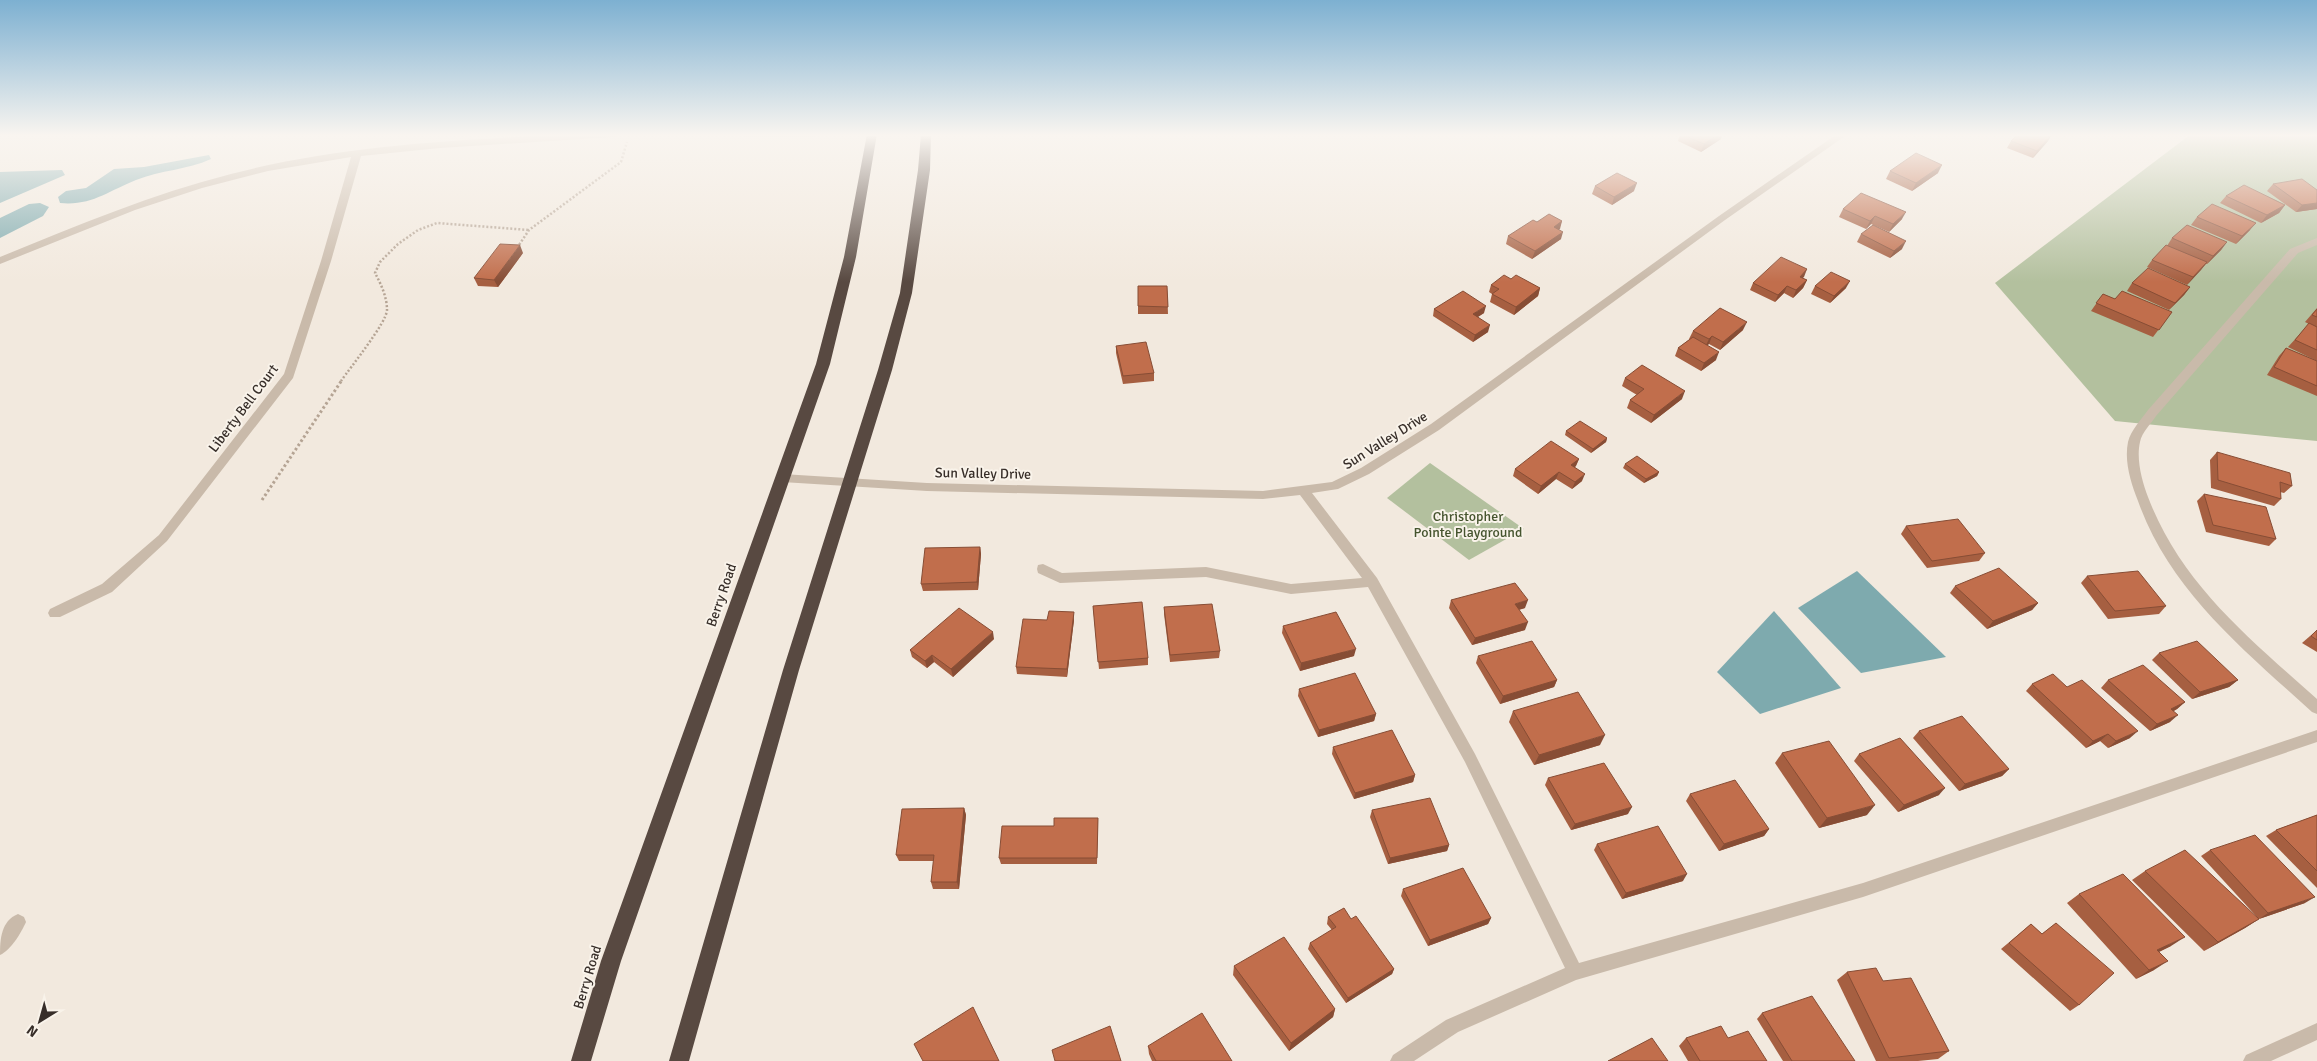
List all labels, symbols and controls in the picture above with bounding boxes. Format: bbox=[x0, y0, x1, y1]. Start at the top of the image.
street label: Liberty Bell Court bbox=[205, 361, 282, 456]
street label: Sun Valley Drive bbox=[1340, 408, 1431, 473]
street label: Sun Valley Drive bbox=[935, 464, 1031, 483]
park label: Christopher Pointe Playground bbox=[1414, 508, 1522, 541]
street label: Berry Road bbox=[703, 561, 740, 629]
street label: Berry Road bbox=[570, 943, 605, 1011]
north arrow bbox=[15, 996, 65, 1046]
text: N bbox=[23, 1021, 41, 1041]

